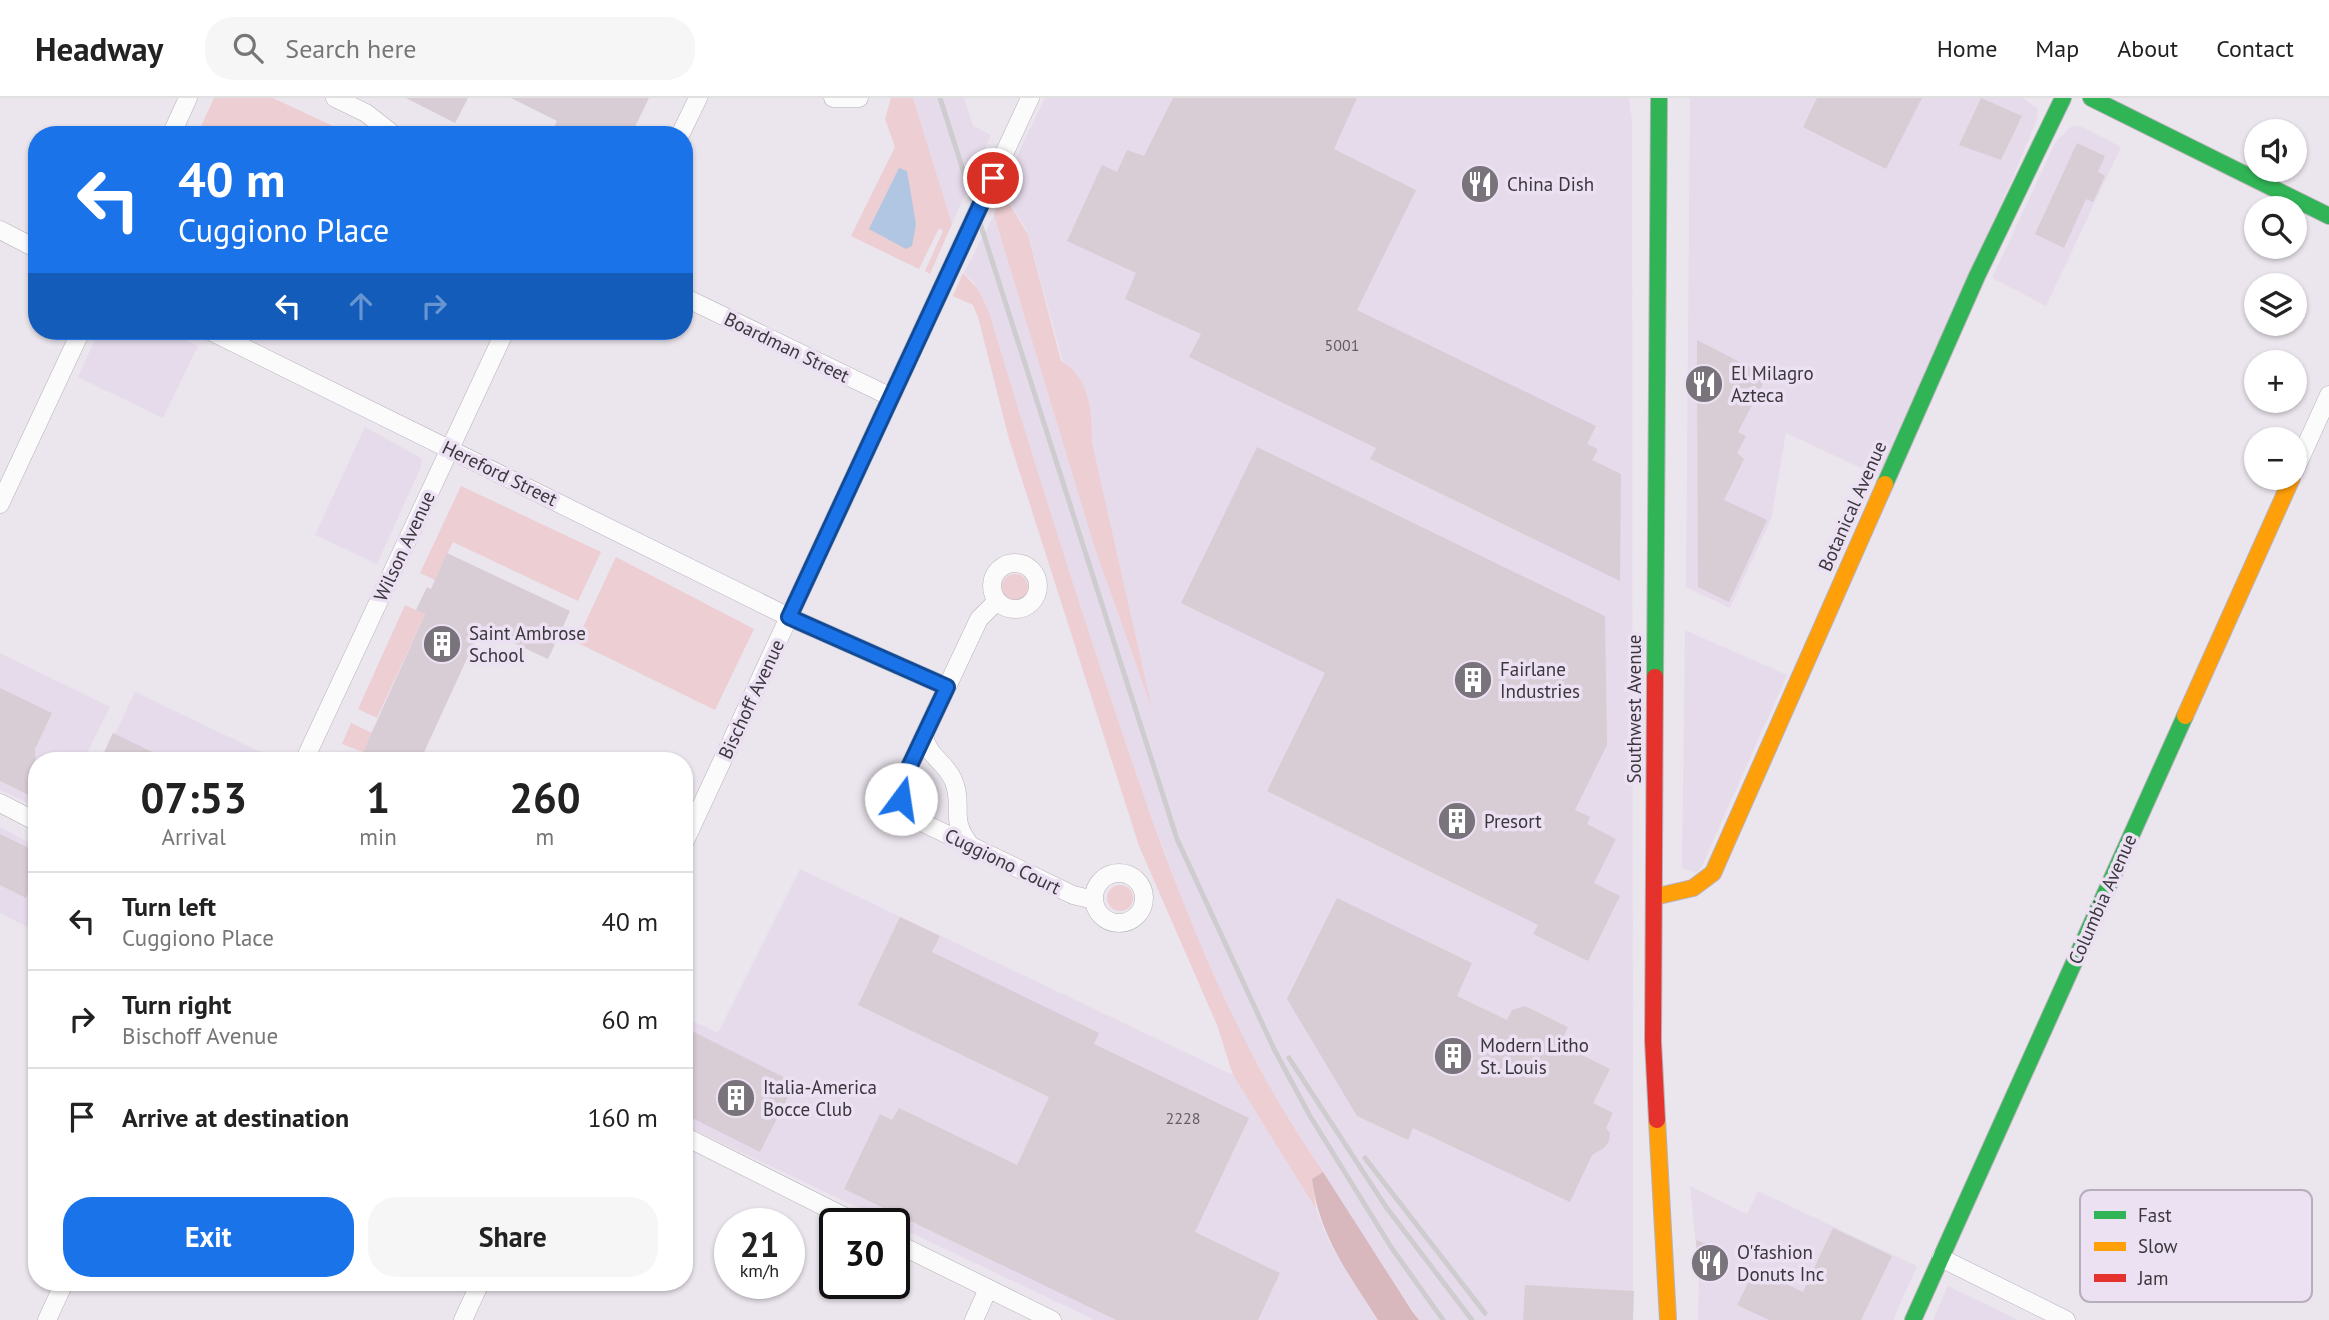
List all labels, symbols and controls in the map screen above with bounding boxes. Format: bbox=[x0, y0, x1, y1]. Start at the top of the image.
search box bbox=[205, 17, 695, 80]
text: Headway bbox=[35, 27, 163, 70]
icon: search bbox=[229, 29, 267, 67]
text: Search here bbox=[285, 32, 416, 65]
text: Home bbox=[1937, 33, 1997, 64]
text: Map bbox=[2035, 33, 2079, 64]
text: About bbox=[2117, 33, 2178, 64]
text: Contact bbox=[2216, 33, 2294, 64]
map controls bbox=[2244, 119, 2307, 490]
button: sound bbox=[2244, 119, 2307, 182]
text: 40 m bbox=[178, 147, 285, 211]
pin bbox=[963, 148, 1023, 208]
icon: left bbox=[63, 154, 154, 245]
icon: arrive bbox=[974, 159, 1012, 197]
restaurant icon: China Dish bbox=[1459, 163, 1501, 205]
place label: China Dish bbox=[1507, 172, 1594, 196]
button: search bbox=[2244, 196, 2307, 259]
text: Cuggiono Place bbox=[178, 209, 389, 251]
button: layers bbox=[2244, 273, 2307, 336]
icon: left bbox=[269, 287, 307, 325]
icon: ahead bbox=[342, 287, 380, 325]
icon: right bbox=[415, 287, 453, 325]
street label: Boardman Street bbox=[721, 306, 854, 388]
house number: 5001 bbox=[1325, 335, 1359, 355]
button: + bbox=[2244, 350, 2307, 413]
place label: El Milagro Azteca bbox=[1731, 361, 1814, 407]
restaurant icon: El Milagro Azteca bbox=[1683, 363, 1725, 405]
button: − bbox=[2244, 427, 2307, 490]
street label: Hereford Street bbox=[439, 435, 562, 511]
street label: Botanical Avenue bbox=[1813, 437, 1891, 575]
street label: Wilson Avenue bbox=[368, 487, 440, 605]
place label: Saint Ambrose School bbox=[469, 621, 586, 667]
building icon: Saint Ambrose School bbox=[421, 623, 463, 665]
street label: Bischoff Avenue bbox=[713, 635, 789, 763]
street label: Southwest Avenue bbox=[1622, 635, 1646, 784]
place label: Fairlane Industries bbox=[1500, 657, 1580, 703]
building icon: Fairlane Industries bbox=[1452, 659, 1494, 701]
position arrow bbox=[864, 762, 938, 836]
text: 07:53 bbox=[140, 770, 247, 825]
text: 1 bbox=[366, 770, 390, 825]
text: 260 bbox=[509, 770, 581, 825]
building icon: Presort bbox=[1436, 800, 1478, 842]
place label: Presort bbox=[1484, 809, 1542, 833]
text: Arrival bbox=[161, 822, 226, 851]
text: min bbox=[359, 822, 397, 851]
text: m bbox=[536, 822, 554, 851]
street label: Cuggiono Court bbox=[941, 823, 1065, 900]
street label: Columbia Avenue bbox=[2063, 830, 2141, 968]
text: Turn left bbox=[122, 890, 216, 923]
icon: left bbox=[63, 902, 101, 940]
text: 40 m bbox=[602, 905, 658, 938]
text: Cuggiono Place bbox=[122, 923, 274, 952]
text: Turn right bbox=[122, 988, 231, 1021]
icon: right bbox=[63, 1000, 101, 1038]
text: 60 m bbox=[602, 1003, 658, 1036]
text: Bischoff Avenue bbox=[122, 1021, 278, 1050]
place label: Modern Litho St. Louis bbox=[1480, 1033, 1589, 1079]
building icon: Modern Litho St. Louis bbox=[1432, 1035, 1474, 1077]
place label: Italia-America Bocce Club bbox=[763, 1075, 877, 1121]
building icon: Italia-America Bocce Club bbox=[715, 1077, 757, 1119]
icon: arrive bbox=[63, 1098, 101, 1136]
text: Arrive at destination bbox=[122, 1101, 349, 1134]
text: 160 m bbox=[587, 1101, 658, 1134]
house number: 2228 bbox=[1166, 1108, 1200, 1128]
legend bbox=[2080, 1190, 2312, 1302]
button: Exit bbox=[63, 1197, 354, 1277]
button: Share bbox=[368, 1197, 658, 1277]
text: Fast bbox=[2138, 1203, 2172, 1227]
speed limit sign: 30 bbox=[819, 1208, 910, 1299]
text: 21 bbox=[740, 1221, 779, 1267]
text: Slow bbox=[2138, 1234, 2178, 1258]
place label: O'fashion Donuts Inc bbox=[1737, 1240, 1824, 1286]
restaurant icon: O'fashion Donuts Inc bbox=[1689, 1242, 1731, 1284]
text: km/h bbox=[740, 1259, 779, 1282]
text: Jam bbox=[2137, 1266, 2168, 1290]

